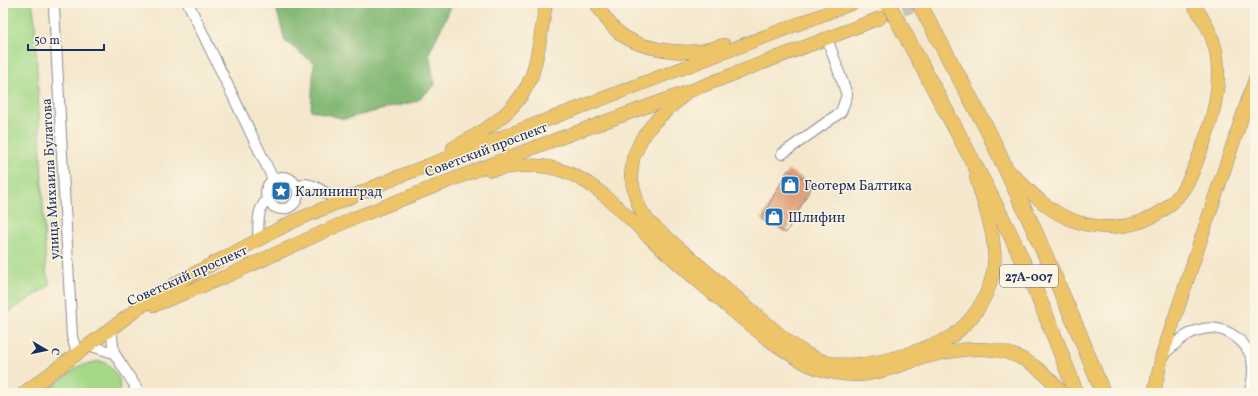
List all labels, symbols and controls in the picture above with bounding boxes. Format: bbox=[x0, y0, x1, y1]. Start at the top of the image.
scale bar bbox=[28, 26, 104, 52]
text: 50 m bbox=[34, 33, 60, 49]
street label: улица Михаила Булатова bbox=[38, 98, 65, 260]
street label: Советский проспект bbox=[422, 118, 551, 183]
shop icon: Геотерм Балтика bbox=[779, 174, 801, 196]
place label: Геотерм Балтика bbox=[804, 177, 912, 196]
place icon: Калининград bbox=[270, 180, 292, 202]
place label: Калининград bbox=[295, 183, 382, 202]
shop icon: Шлифин bbox=[763, 206, 785, 228]
place label: Шлифин bbox=[788, 209, 846, 228]
street label: Советский проспект bbox=[124, 241, 251, 311]
road number: 27А-007 bbox=[1000, 265, 1058, 287]
north arrow bbox=[26, 330, 66, 370]
text: С bbox=[46, 347, 62, 356]

